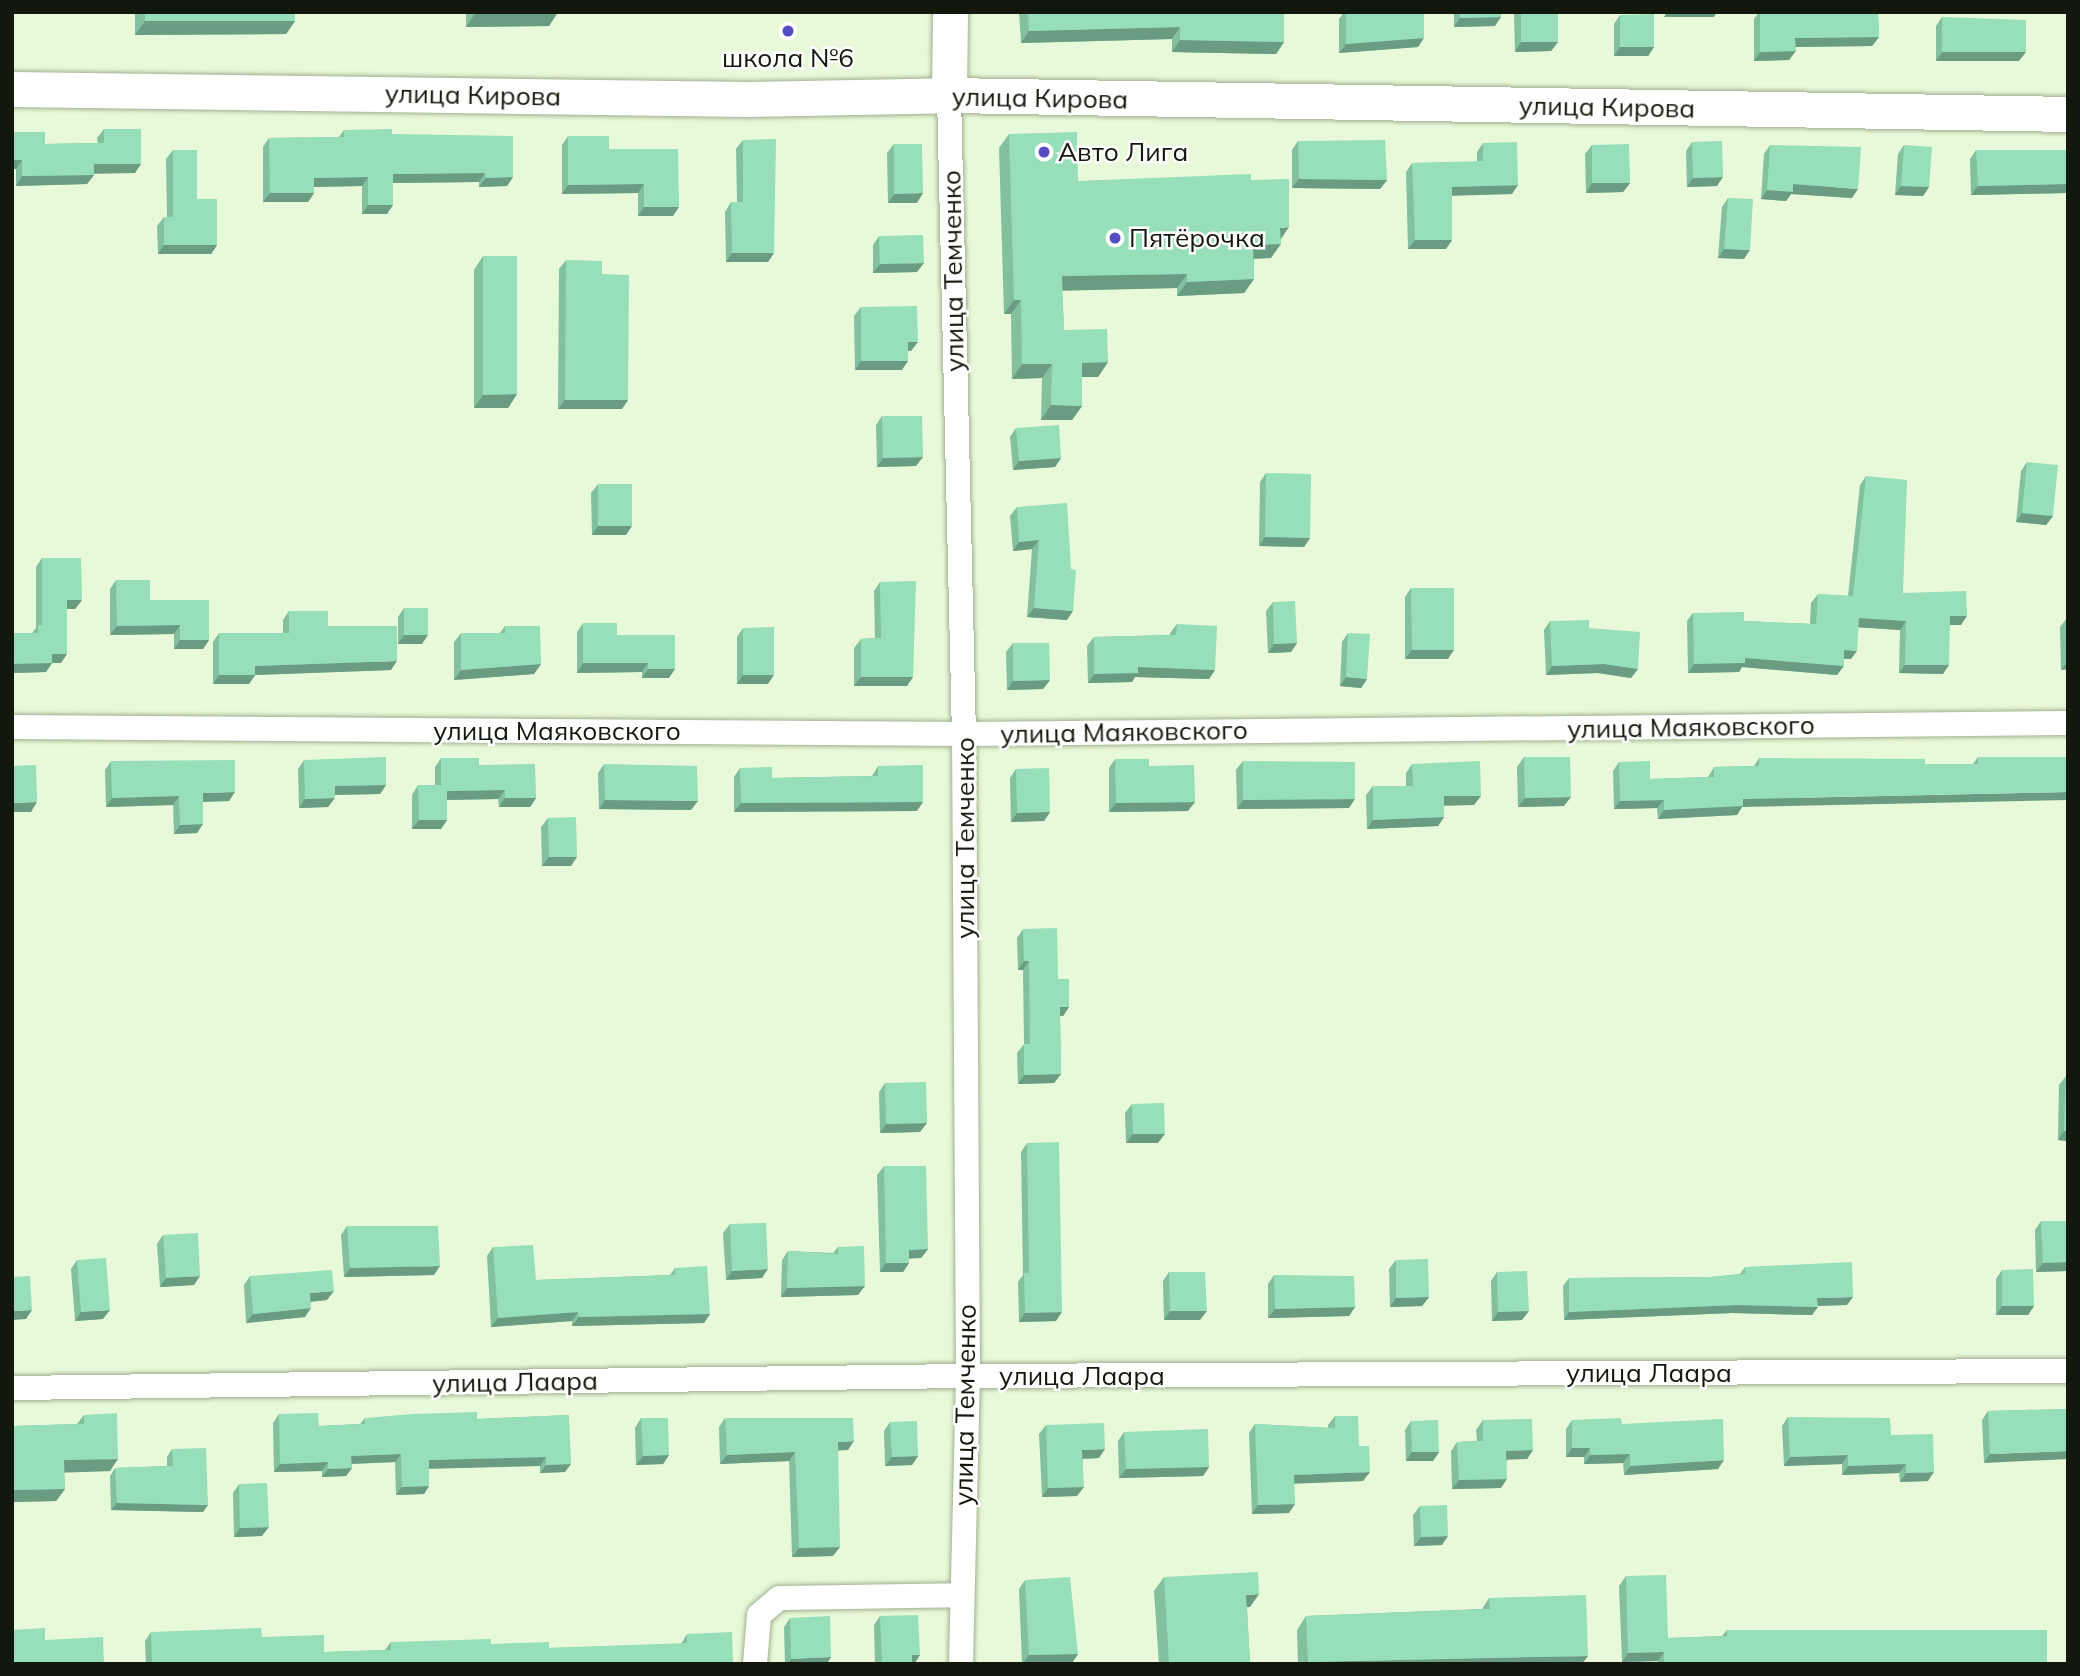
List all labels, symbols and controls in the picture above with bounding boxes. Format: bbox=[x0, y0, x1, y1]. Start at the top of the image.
marker: школа №6 bbox=[780, 23, 796, 39]
place label: школа №6 bbox=[722, 42, 854, 74]
street label: улица Кирова bbox=[385, 78, 561, 112]
street label: улица Кирова bbox=[952, 81, 1128, 115]
street label: улица Кирова bbox=[1519, 90, 1695, 124]
place label: Авто Лига bbox=[1058, 136, 1188, 168]
marker: Авто Лига bbox=[1036, 144, 1052, 160]
street label: улица Темченко bbox=[936, 170, 970, 372]
place label: Пятёрочка bbox=[1129, 222, 1265, 254]
marker: Пятёрочка bbox=[1107, 230, 1123, 246]
street label: улица Маяковского bbox=[1567, 709, 1815, 745]
street label: улица Маяковского bbox=[1000, 714, 1248, 750]
street label: улица Маяковского bbox=[433, 715, 681, 747]
street label: улица Темченко bbox=[949, 737, 981, 939]
street label: улица Темченко bbox=[948, 1304, 982, 1506]
street label: улица Лаара bbox=[1566, 1357, 1732, 1389]
street label: улица Лаара bbox=[999, 1360, 1165, 1392]
street label: улица Лаара bbox=[432, 1365, 598, 1399]

